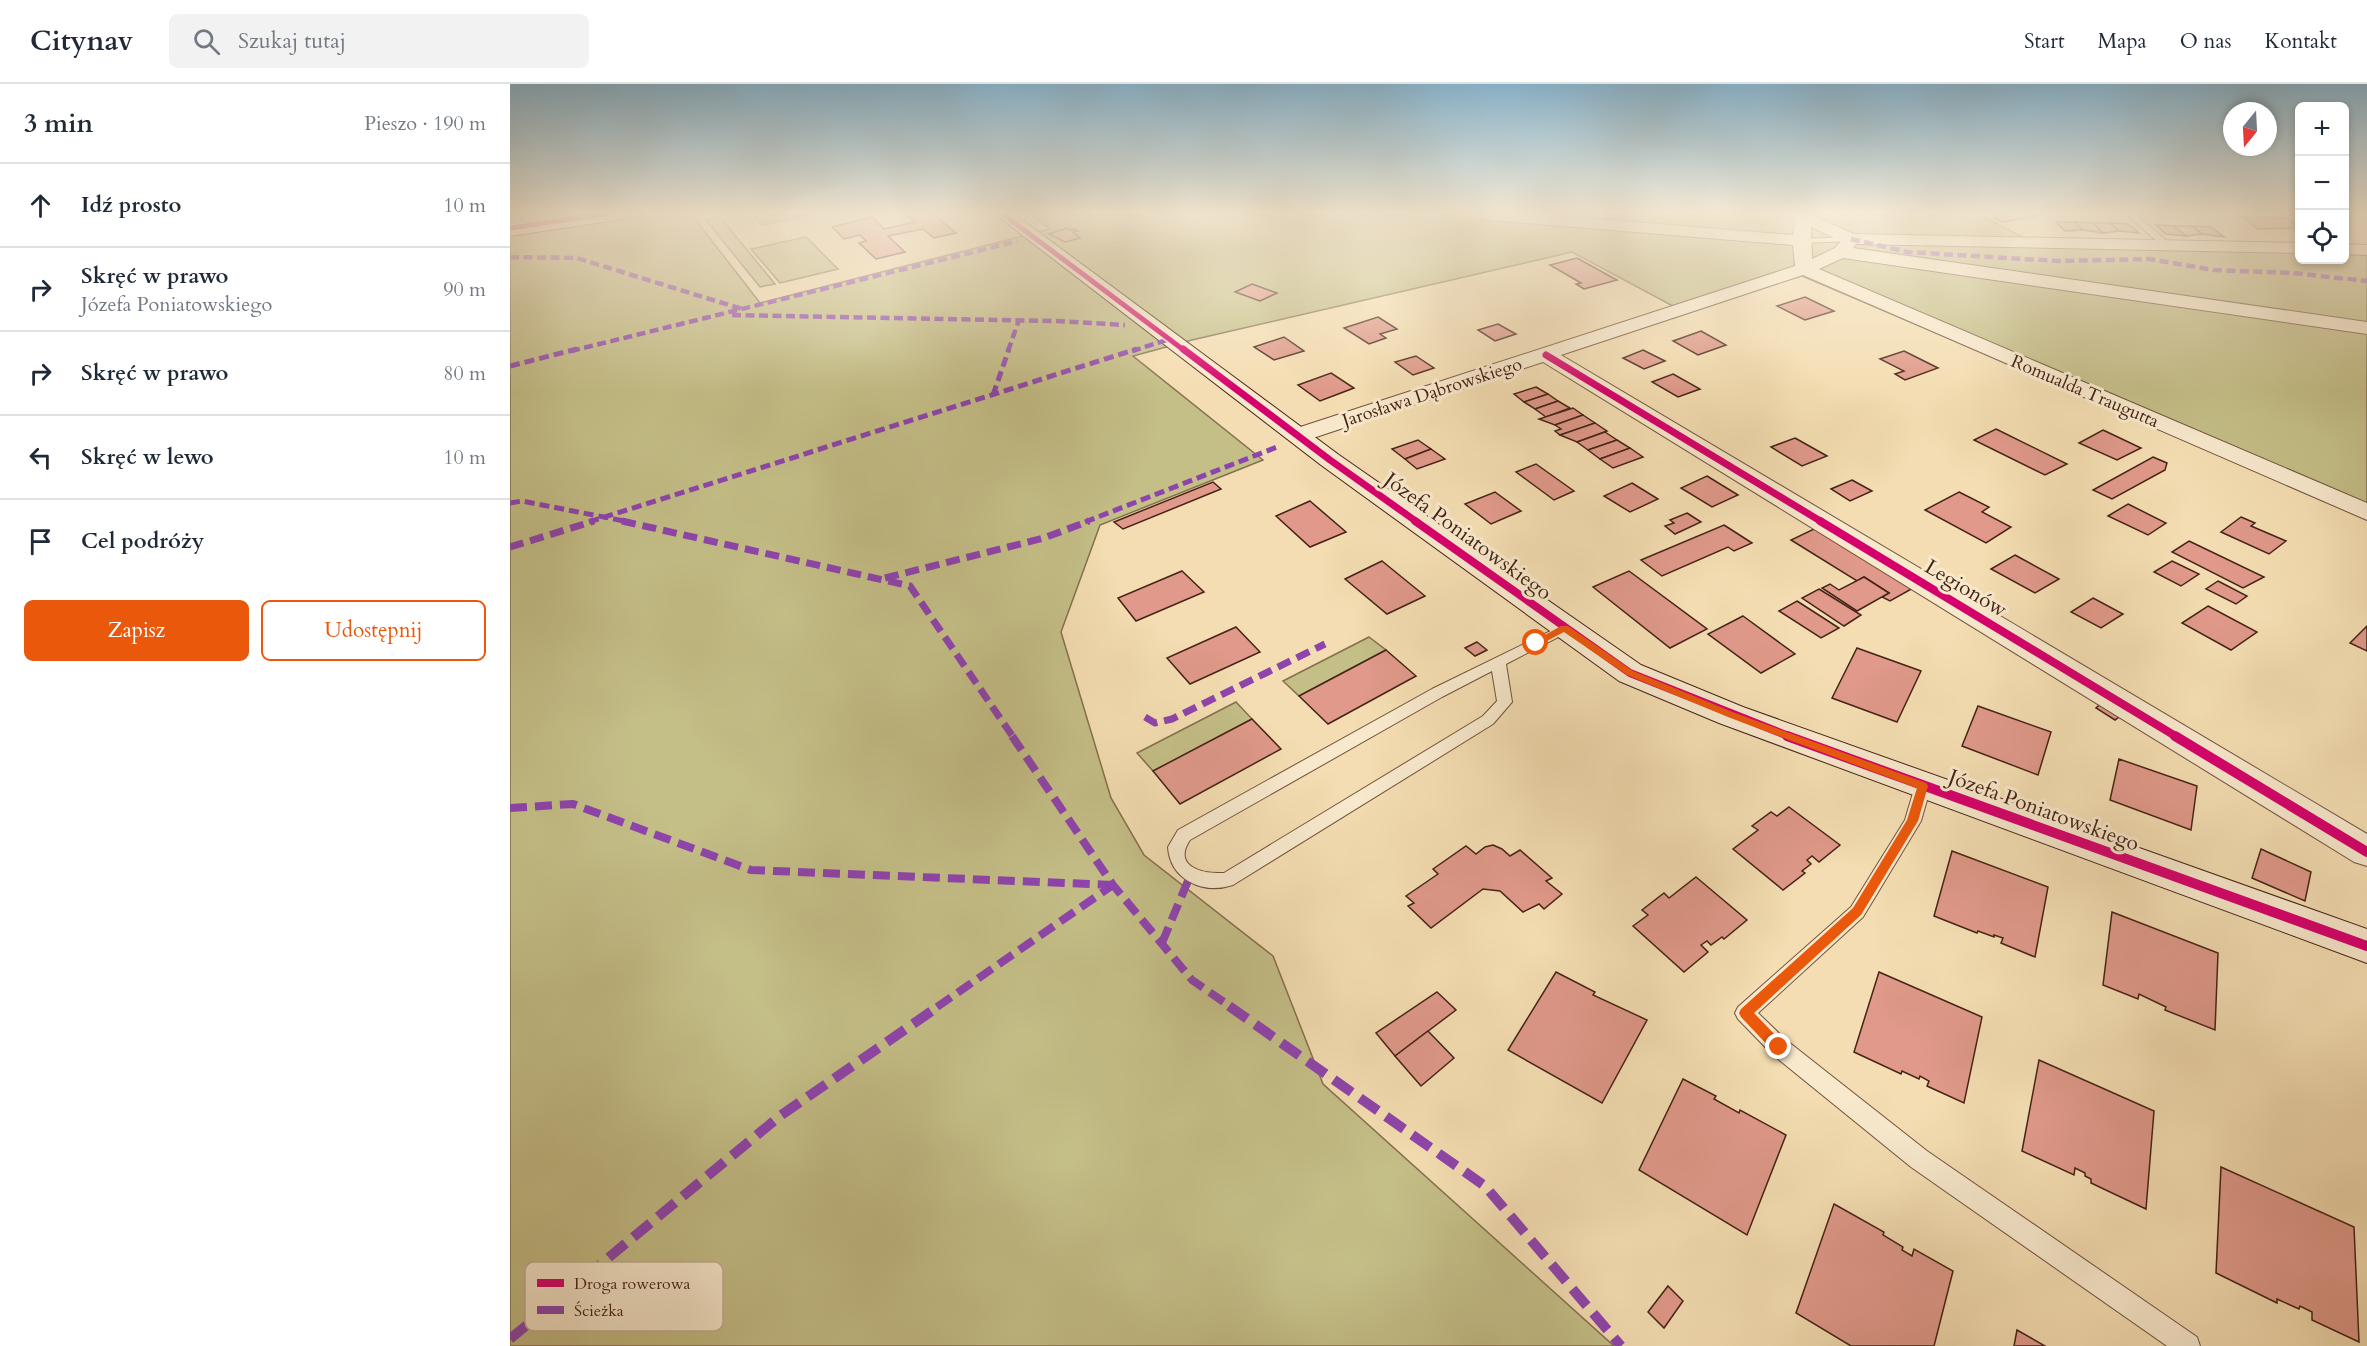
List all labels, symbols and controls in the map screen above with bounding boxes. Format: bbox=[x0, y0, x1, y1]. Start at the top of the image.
search box bbox=[169, 14, 589, 68]
text: Citynav bbox=[30, 22, 133, 60]
icon: search bbox=[190, 25, 223, 58]
text: Szukaj tutaj bbox=[238, 26, 346, 56]
text: Start bbox=[2024, 27, 2065, 56]
text: Mapa bbox=[2098, 27, 2147, 56]
text: O nas bbox=[2180, 27, 2232, 56]
text: Kontakt bbox=[2265, 27, 2337, 56]
north arrow bbox=[2223, 102, 2277, 156]
map controls bbox=[2295, 102, 2349, 264]
button: + bbox=[2295, 102, 2349, 156]
text: 3 min bbox=[24, 106, 93, 141]
text: Pieszo · 190 m bbox=[364, 110, 486, 137]
button: − bbox=[2295, 156, 2349, 210]
icon: ahead bbox=[24, 189, 57, 222]
text: Idź prosto bbox=[81, 190, 181, 220]
text: 10 m bbox=[443, 192, 486, 219]
button: locate bbox=[2295, 210, 2349, 264]
text: Skręć w prawo bbox=[81, 261, 228, 291]
icon: right bbox=[24, 273, 57, 306]
text: 90 m bbox=[443, 276, 486, 303]
text: Józefa Poniatowskiego bbox=[81, 291, 272, 318]
street label: Romualda Traugutta bbox=[2007, 349, 2163, 434]
street label: Jarosława Dąbrowskiego bbox=[1336, 352, 1525, 434]
icon: right bbox=[24, 357, 57, 390]
text: Skręć w prawo bbox=[81, 358, 228, 388]
text: 80 m bbox=[443, 360, 486, 387]
icon: left bbox=[24, 441, 57, 474]
text: Skręć w lewo bbox=[81, 442, 214, 472]
text: 10 m bbox=[443, 444, 486, 471]
street label: Józefa Poniatowskiego bbox=[1376, 464, 1557, 607]
icon: arrive bbox=[24, 525, 57, 558]
text: Cel podróży bbox=[81, 526, 204, 556]
street label: Legionów bbox=[1919, 552, 2013, 624]
button: Zapisz bbox=[24, 600, 249, 661]
button: Udostępnij bbox=[261, 600, 486, 661]
route start bbox=[1522, 629, 1548, 655]
street label: Józefa Poniatowskiego bbox=[1942, 761, 2143, 858]
route end bbox=[1765, 1033, 1791, 1059]
legend bbox=[525, 1262, 723, 1331]
text: Droga rowerowa bbox=[574, 1273, 691, 1295]
text: Ścieżka bbox=[574, 1300, 624, 1322]

